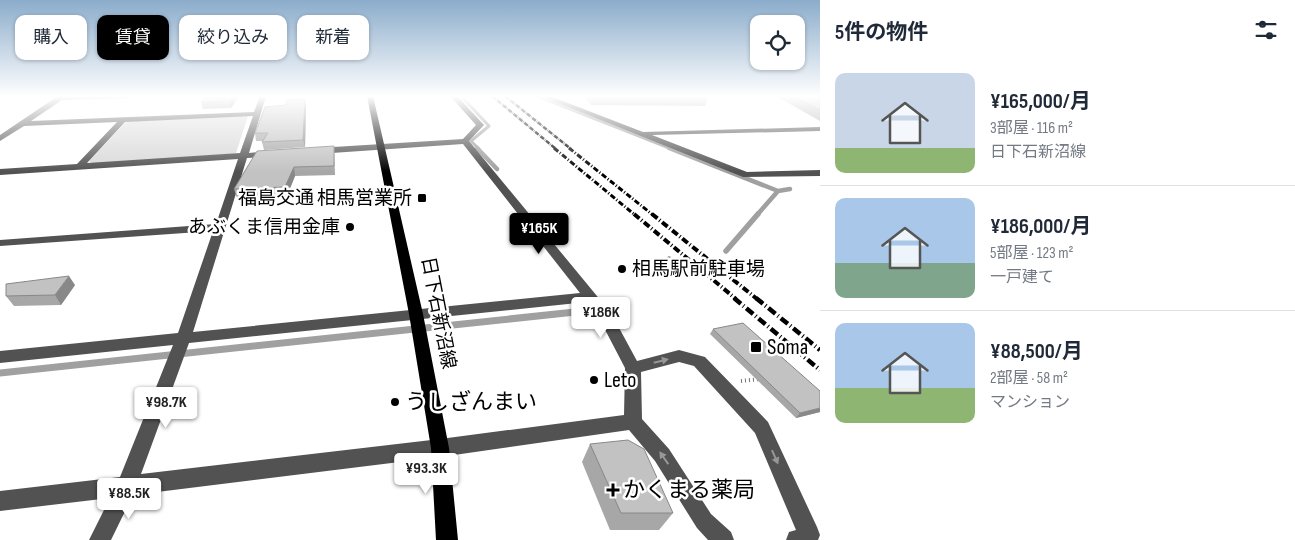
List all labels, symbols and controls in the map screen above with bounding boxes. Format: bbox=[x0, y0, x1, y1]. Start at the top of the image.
chip: 購入 bbox=[15, 15, 87, 60]
chip: 賃貸 bbox=[97, 15, 169, 60]
chip: 絞り込み bbox=[179, 15, 287, 60]
chip: 新着 bbox=[297, 15, 369, 60]
map controls bbox=[750, 15, 805, 70]
button: locate bbox=[750, 15, 805, 70]
icon: filters bbox=[1252, 16, 1280, 44]
text: 5件の物件 bbox=[835, 20, 928, 45]
text: ¥165,000/月 bbox=[990, 89, 1091, 114]
icon: home bbox=[875, 93, 935, 153]
text: 3部屋 · 116 m² bbox=[990, 119, 1073, 138]
text: 日下石新沼線 bbox=[990, 143, 1086, 162]
place label: 福島交通 相馬営業所 bbox=[238, 187, 412, 210]
marker: 福島交通 相馬営業所 bbox=[416, 192, 428, 204]
pin: ¥165K bbox=[504, 212, 574, 255]
text: ¥186,000/月 bbox=[990, 214, 1091, 239]
place label: あぶくま信用金庫 bbox=[188, 216, 340, 239]
icon: home bbox=[875, 218, 935, 278]
text: ¥165K bbox=[521, 219, 557, 238]
marker: あぶくま信用金庫 bbox=[344, 221, 356, 233]
text: 5部屋 · 123 m² bbox=[990, 244, 1074, 263]
street label: 日下石新沼線 bbox=[416, 255, 460, 371]
place label: 相馬駅前駐車場 bbox=[632, 258, 765, 281]
marker: 相馬駅前駐車場 bbox=[616, 263, 628, 275]
text: 一戸建て bbox=[990, 268, 1054, 287]
pin: ¥186K bbox=[566, 296, 636, 339]
text: ¥186K bbox=[582, 303, 620, 322]
place label: Soma bbox=[767, 334, 808, 361]
text: ¥88,500/月 bbox=[990, 339, 1083, 364]
marker: Soma bbox=[749, 340, 763, 354]
icon: home bbox=[875, 343, 935, 403]
one-way arrow bbox=[654, 357, 669, 365]
place label: Leto bbox=[604, 367, 636, 394]
text: 2部屋 · 58 m² bbox=[990, 369, 1068, 388]
marker: Leto bbox=[588, 374, 600, 386]
pin: ¥98.7K bbox=[125, 386, 207, 429]
place label: うしざんまい bbox=[405, 389, 537, 416]
text: ¥98.7K bbox=[145, 393, 187, 412]
text: マンション bbox=[990, 393, 1070, 412]
marker: うしざんまい bbox=[389, 396, 401, 408]
one-way arrow bbox=[772, 450, 780, 464]
pin: ¥93.3K bbox=[385, 452, 467, 495]
one-way arrow bbox=[659, 452, 669, 465]
text: ¥93.3K bbox=[405, 459, 447, 478]
place label: かくまる薬局 bbox=[623, 477, 755, 504]
pin: ¥88.5K bbox=[88, 478, 170, 520]
text: ¥88.5K bbox=[108, 484, 150, 503]
marker: かくまる薬局 bbox=[607, 484, 619, 496]

